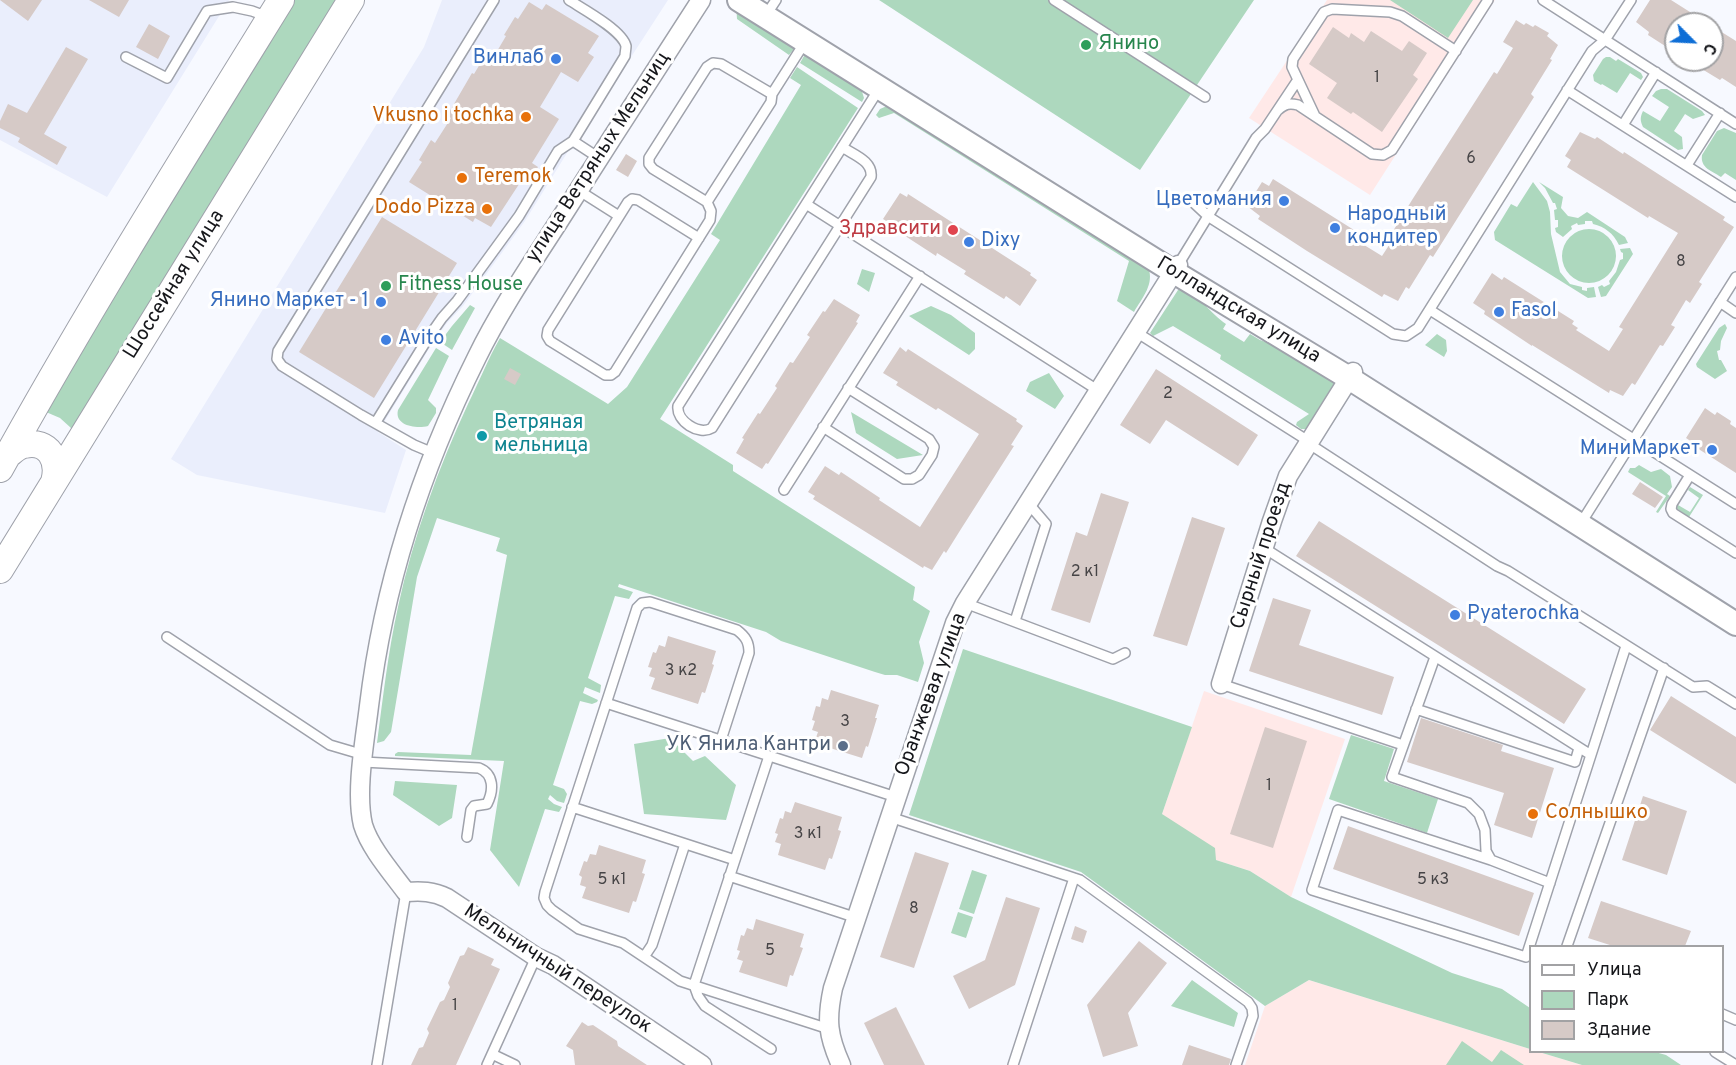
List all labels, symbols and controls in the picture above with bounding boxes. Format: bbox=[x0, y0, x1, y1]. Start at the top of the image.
north arrow bbox=[1664, 12, 1724, 72]
place label: Янино bbox=[1098, 33, 1159, 57]
marker: Янино bbox=[1079, 38, 1093, 52]
text: С bbox=[1697, 40, 1720, 57]
place label: Винлаб bbox=[473, 47, 544, 71]
street label: улица Ветряных Мельниц bbox=[522, 48, 676, 268]
marker: Винлаб bbox=[549, 52, 563, 66]
house number: 1 bbox=[1374, 69, 1380, 89]
place label: Vkusno i tochka bbox=[372, 105, 514, 129]
marker: Vkusno i tochka bbox=[519, 110, 533, 124]
house number: 6 bbox=[1466, 150, 1476, 170]
place label: Teremok bbox=[474, 166, 552, 190]
marker: Teremok bbox=[455, 171, 469, 185]
place label: Цветомания bbox=[1156, 189, 1272, 213]
marker: Цветомания bbox=[1277, 194, 1291, 208]
place label: Dodo Pizza bbox=[375, 197, 475, 221]
marker: Dodo Pizza bbox=[480, 202, 494, 216]
place label: Народный кондитер bbox=[1347, 204, 1447, 251]
street label: Шоссейная улица bbox=[119, 206, 231, 364]
place label: Здравсити bbox=[839, 218, 941, 242]
marker: Народный кондитер bbox=[1328, 221, 1342, 235]
marker: Здравсити bbox=[946, 223, 960, 237]
place label: Dixy bbox=[981, 230, 1020, 254]
marker: Dixy bbox=[962, 235, 976, 249]
street label: Голландская улица bbox=[1152, 253, 1324, 369]
house number: 8 bbox=[1676, 253, 1686, 273]
place label: Fitness House bbox=[398, 274, 523, 298]
marker: Fitness House bbox=[379, 279, 393, 293]
place label: Янино Маркет - 1 bbox=[210, 290, 369, 314]
marker: Янино Маркет - 1 bbox=[374, 295, 388, 309]
place label: Fasol bbox=[1511, 300, 1557, 324]
marker: Fasol bbox=[1492, 305, 1506, 319]
place label: Avito bbox=[398, 328, 444, 352]
marker: Avito bbox=[379, 333, 393, 347]
house number: 2 bbox=[1163, 385, 1173, 405]
place label: Ветряная мельница bbox=[494, 412, 588, 459]
marker: Ветряная мельница bbox=[475, 429, 489, 443]
place label: МиниМаркет bbox=[1580, 438, 1700, 462]
marker: МиниМаркет bbox=[1705, 443, 1719, 457]
street label: Сырный проезд bbox=[1227, 479, 1297, 633]
house number: 2 к1 bbox=[1071, 563, 1099, 583]
place label: Pyaterochka bbox=[1467, 603, 1580, 627]
marker: Pyaterochka bbox=[1448, 608, 1462, 622]
street label: Оранжевая улица bbox=[891, 610, 973, 780]
house number: 3 к2 bbox=[665, 662, 697, 682]
house number: 3 bbox=[840, 713, 850, 733]
place label: УК Янила Кантри bbox=[666, 734, 831, 758]
marker: УК Янила Кантри bbox=[836, 739, 850, 753]
house number: 1 bbox=[1266, 777, 1272, 797]
place label: Солнышко bbox=[1545, 802, 1648, 826]
marker: Солнышко bbox=[1526, 807, 1540, 821]
house number: 3 к1 bbox=[794, 825, 822, 845]
house number: 5 к1 bbox=[598, 871, 626, 891]
house number: 5 к3 bbox=[1417, 871, 1449, 891]
street label: Мельничный переулок bbox=[458, 900, 656, 1040]
house number: 8 bbox=[909, 900, 919, 920]
house number: 5 bbox=[765, 942, 775, 962]
legend bbox=[1529, 945, 1724, 1053]
text: Улица bbox=[1587, 959, 1641, 982]
text: Парк bbox=[1587, 989, 1629, 1012]
house number: 1 bbox=[452, 997, 458, 1017]
text: Здание bbox=[1587, 1019, 1651, 1042]

